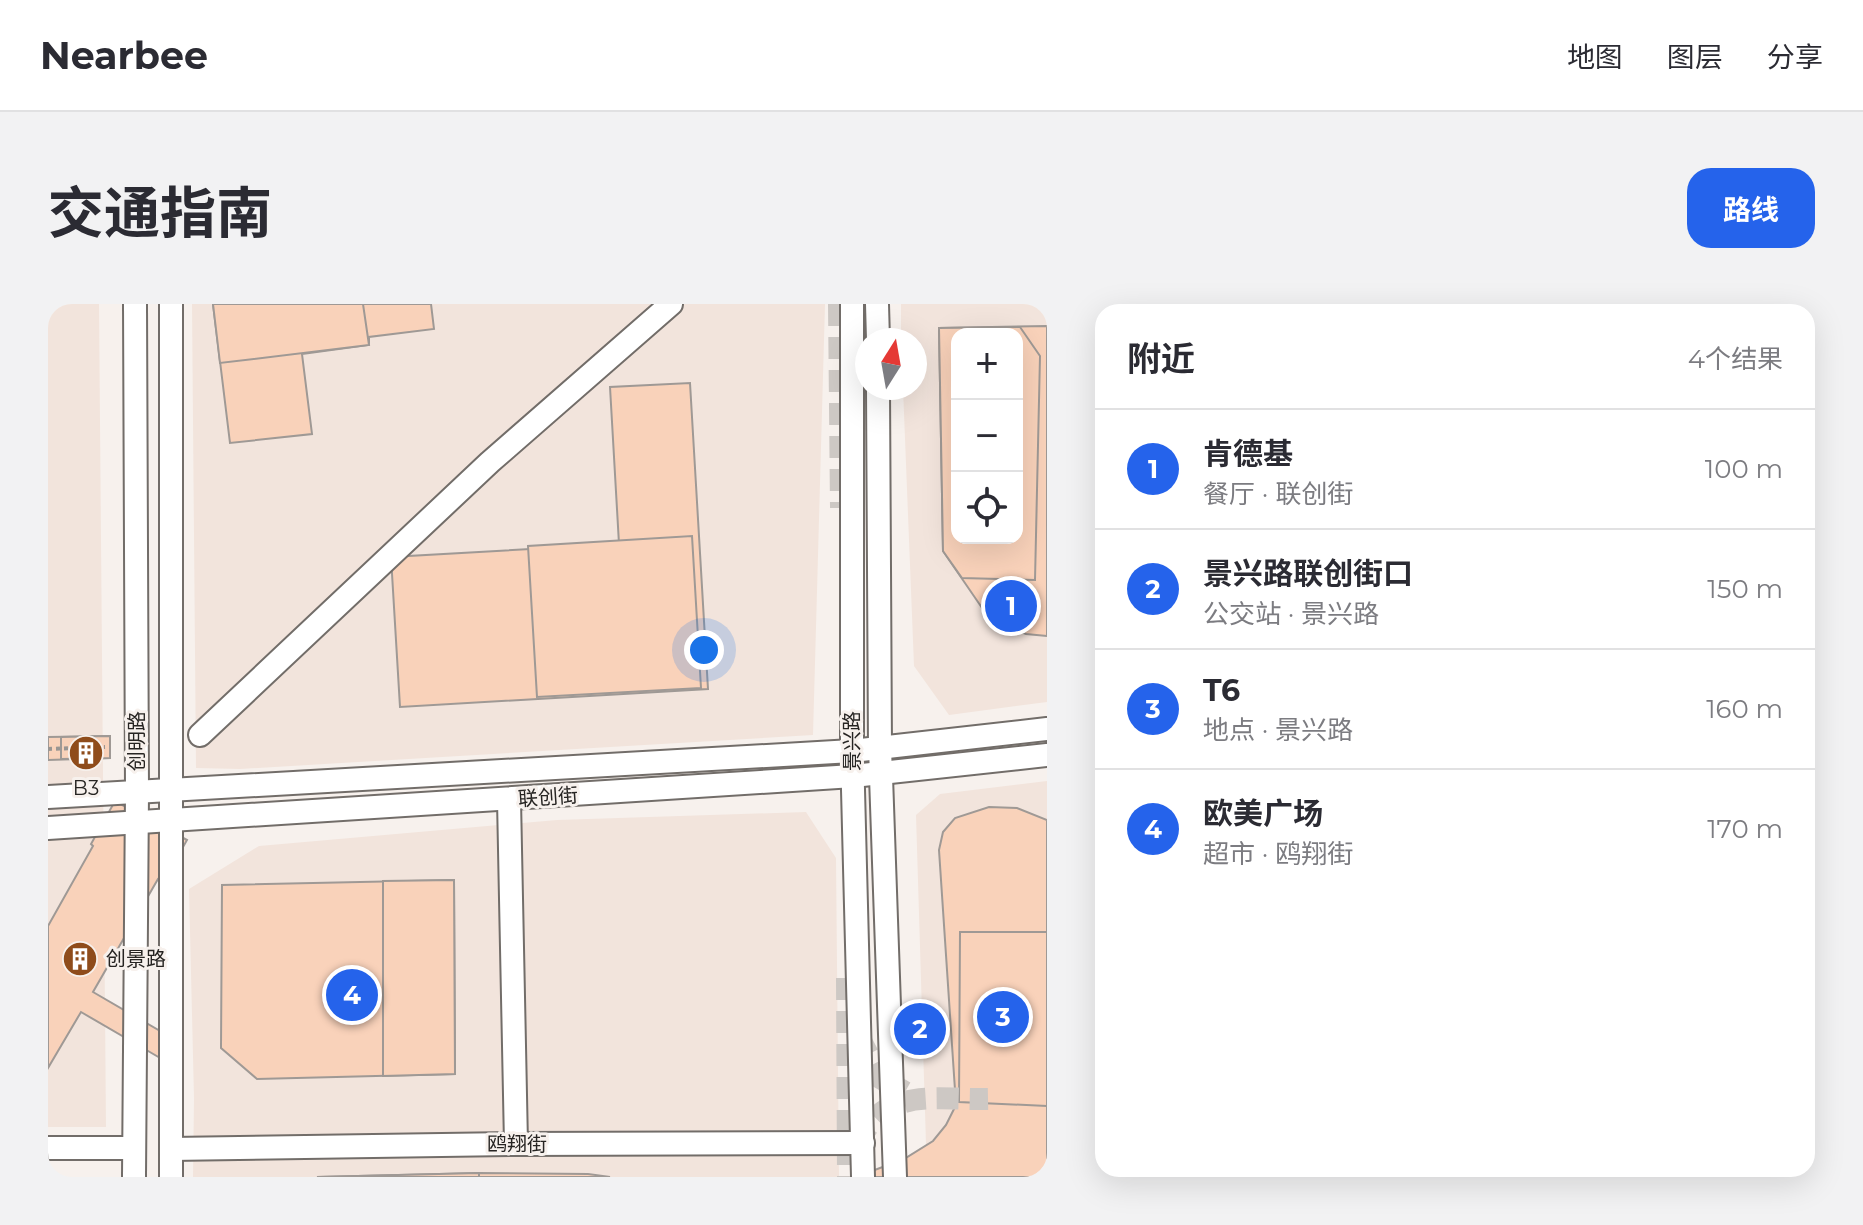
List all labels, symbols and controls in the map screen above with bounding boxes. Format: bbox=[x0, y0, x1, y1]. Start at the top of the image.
text: Nearbee bbox=[40, 32, 208, 79]
text: 地图 bbox=[1567, 40, 1623, 74]
text: 图层 bbox=[1667, 40, 1723, 74]
text: 分享 bbox=[1767, 40, 1823, 74]
button: 路线 bbox=[1687, 168, 1815, 248]
text: 交通指南 bbox=[48, 179, 272, 247]
north arrow bbox=[855, 328, 927, 400]
map controls bbox=[951, 328, 1023, 544]
button: + bbox=[951, 328, 1023, 400]
text: 附近 bbox=[1127, 338, 1195, 380]
text: 4个结果 bbox=[1688, 343, 1783, 375]
button: − bbox=[951, 400, 1023, 472]
text: 肯德基 bbox=[1203, 435, 1293, 472]
text: 1 bbox=[1148, 453, 1158, 485]
text: 100 m bbox=[1705, 453, 1783, 485]
button: locate bbox=[951, 472, 1023, 544]
text: 餐厅 · 联创街 bbox=[1203, 478, 1353, 510]
text: 景兴路联创街口 bbox=[1203, 555, 1413, 592]
text: 2 bbox=[1145, 573, 1161, 605]
text: 150 m bbox=[1707, 573, 1783, 605]
pin: 1 bbox=[985, 576, 1037, 636]
text: 公交站 · 景兴路 bbox=[1203, 598, 1379, 630]
your location bbox=[684, 630, 724, 670]
text: T6 bbox=[1203, 672, 1240, 709]
text: 3 bbox=[1145, 693, 1161, 725]
text: 160 m bbox=[1706, 693, 1783, 725]
street label: 创明路 bbox=[125, 711, 149, 771]
street label: 景兴路 bbox=[840, 711, 864, 771]
text: 地点 · 景兴路 bbox=[1203, 714, 1353, 746]
building icon: B3 bbox=[67, 734, 105, 772]
place label: B3 bbox=[73, 776, 99, 800]
street label: 联创街 bbox=[517, 783, 579, 811]
text: 欧美广场 bbox=[1203, 795, 1323, 832]
text: 4 bbox=[1144, 813, 1162, 845]
text: 170 m bbox=[1707, 813, 1783, 845]
text: 超市 · 鸥翔街 bbox=[1203, 838, 1353, 870]
building icon: 创景路 bbox=[61, 940, 99, 978]
place label: 创景路 bbox=[106, 947, 166, 971]
pin: 4 bbox=[326, 965, 378, 1025]
pin: 3 bbox=[977, 987, 1029, 1047]
pin: 2 bbox=[894, 999, 946, 1059]
street label: 鸥翔街 bbox=[487, 1132, 547, 1156]

